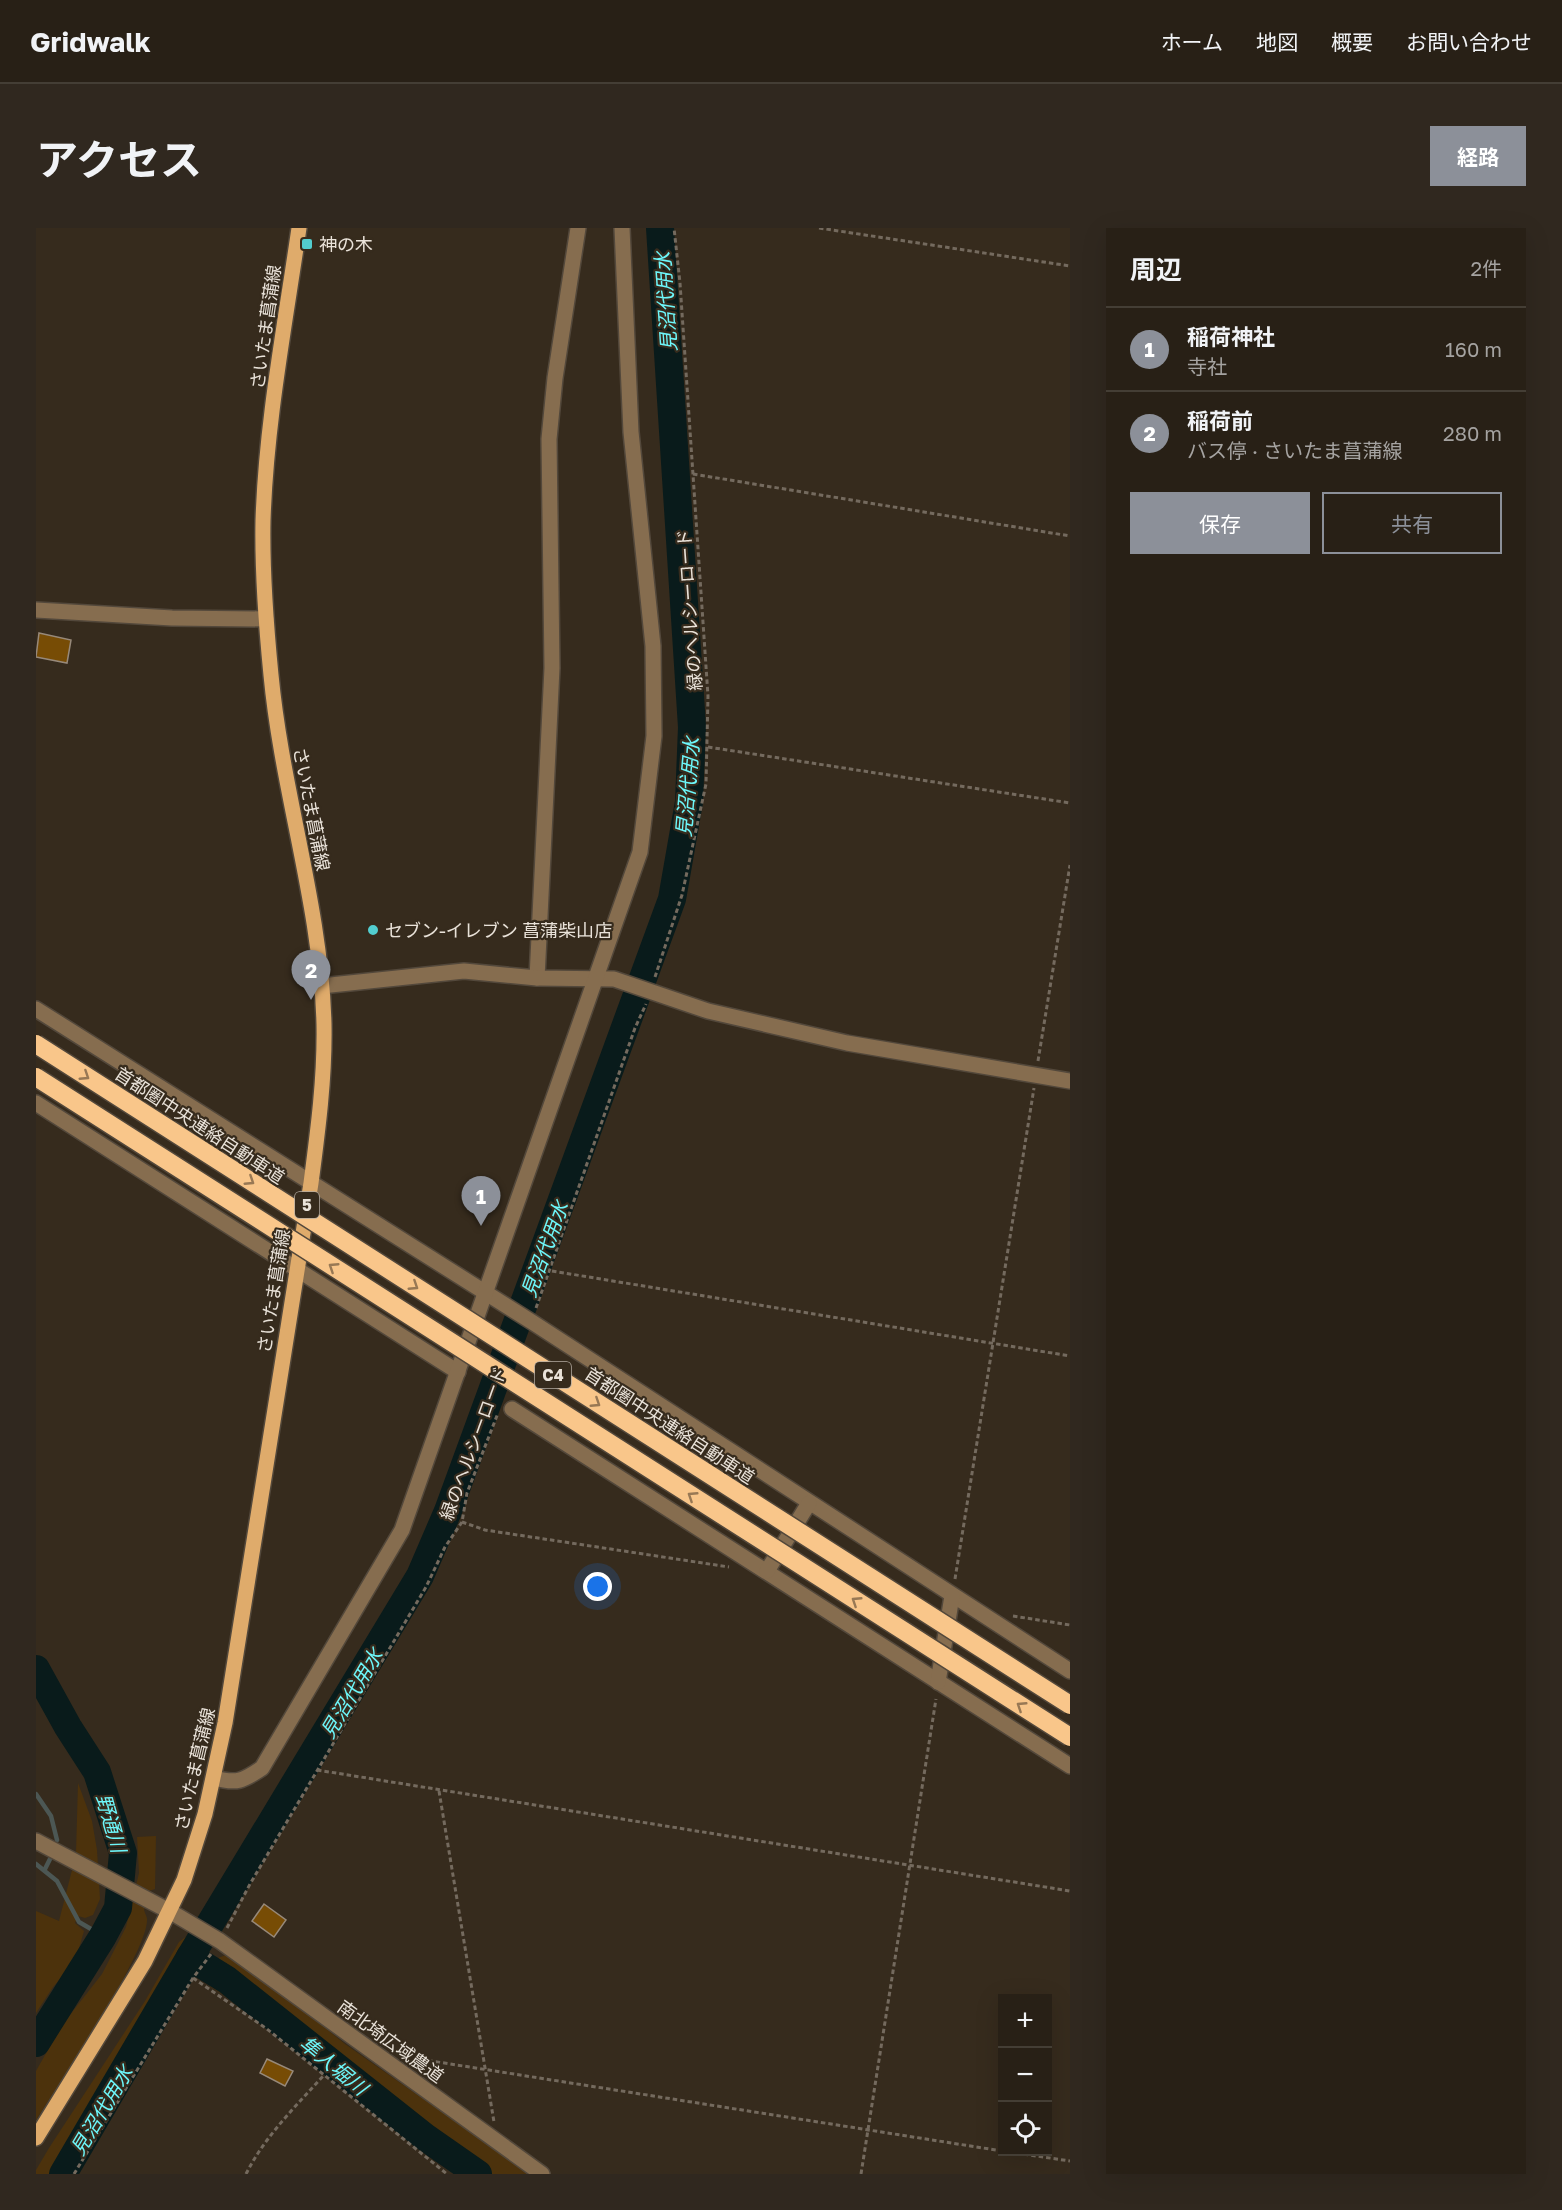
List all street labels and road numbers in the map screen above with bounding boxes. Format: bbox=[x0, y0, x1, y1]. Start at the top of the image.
street label: さいたま菖蒲線 bbox=[245, 263, 285, 391]
street label: 緑のヘルシーロード bbox=[672, 528, 706, 692]
street label: さいたま菖蒲線 bbox=[289, 745, 335, 873]
street label: 首都圏中央連絡自動車道 bbox=[111, 1062, 289, 1188]
road number: 5 bbox=[295, 1192, 319, 1218]
street label: さいたま菖蒲線 bbox=[252, 1227, 294, 1355]
road number: C4 bbox=[535, 1362, 571, 1388]
street label: 首都圏中央連絡自動車道 bbox=[581, 1362, 759, 1488]
street label: 緑のヘルシーロード bbox=[435, 1363, 511, 1523]
street label: さいたま菖蒲線 bbox=[169, 1705, 219, 1833]
street label: 南北埼広域農道 bbox=[334, 1995, 448, 2087]

